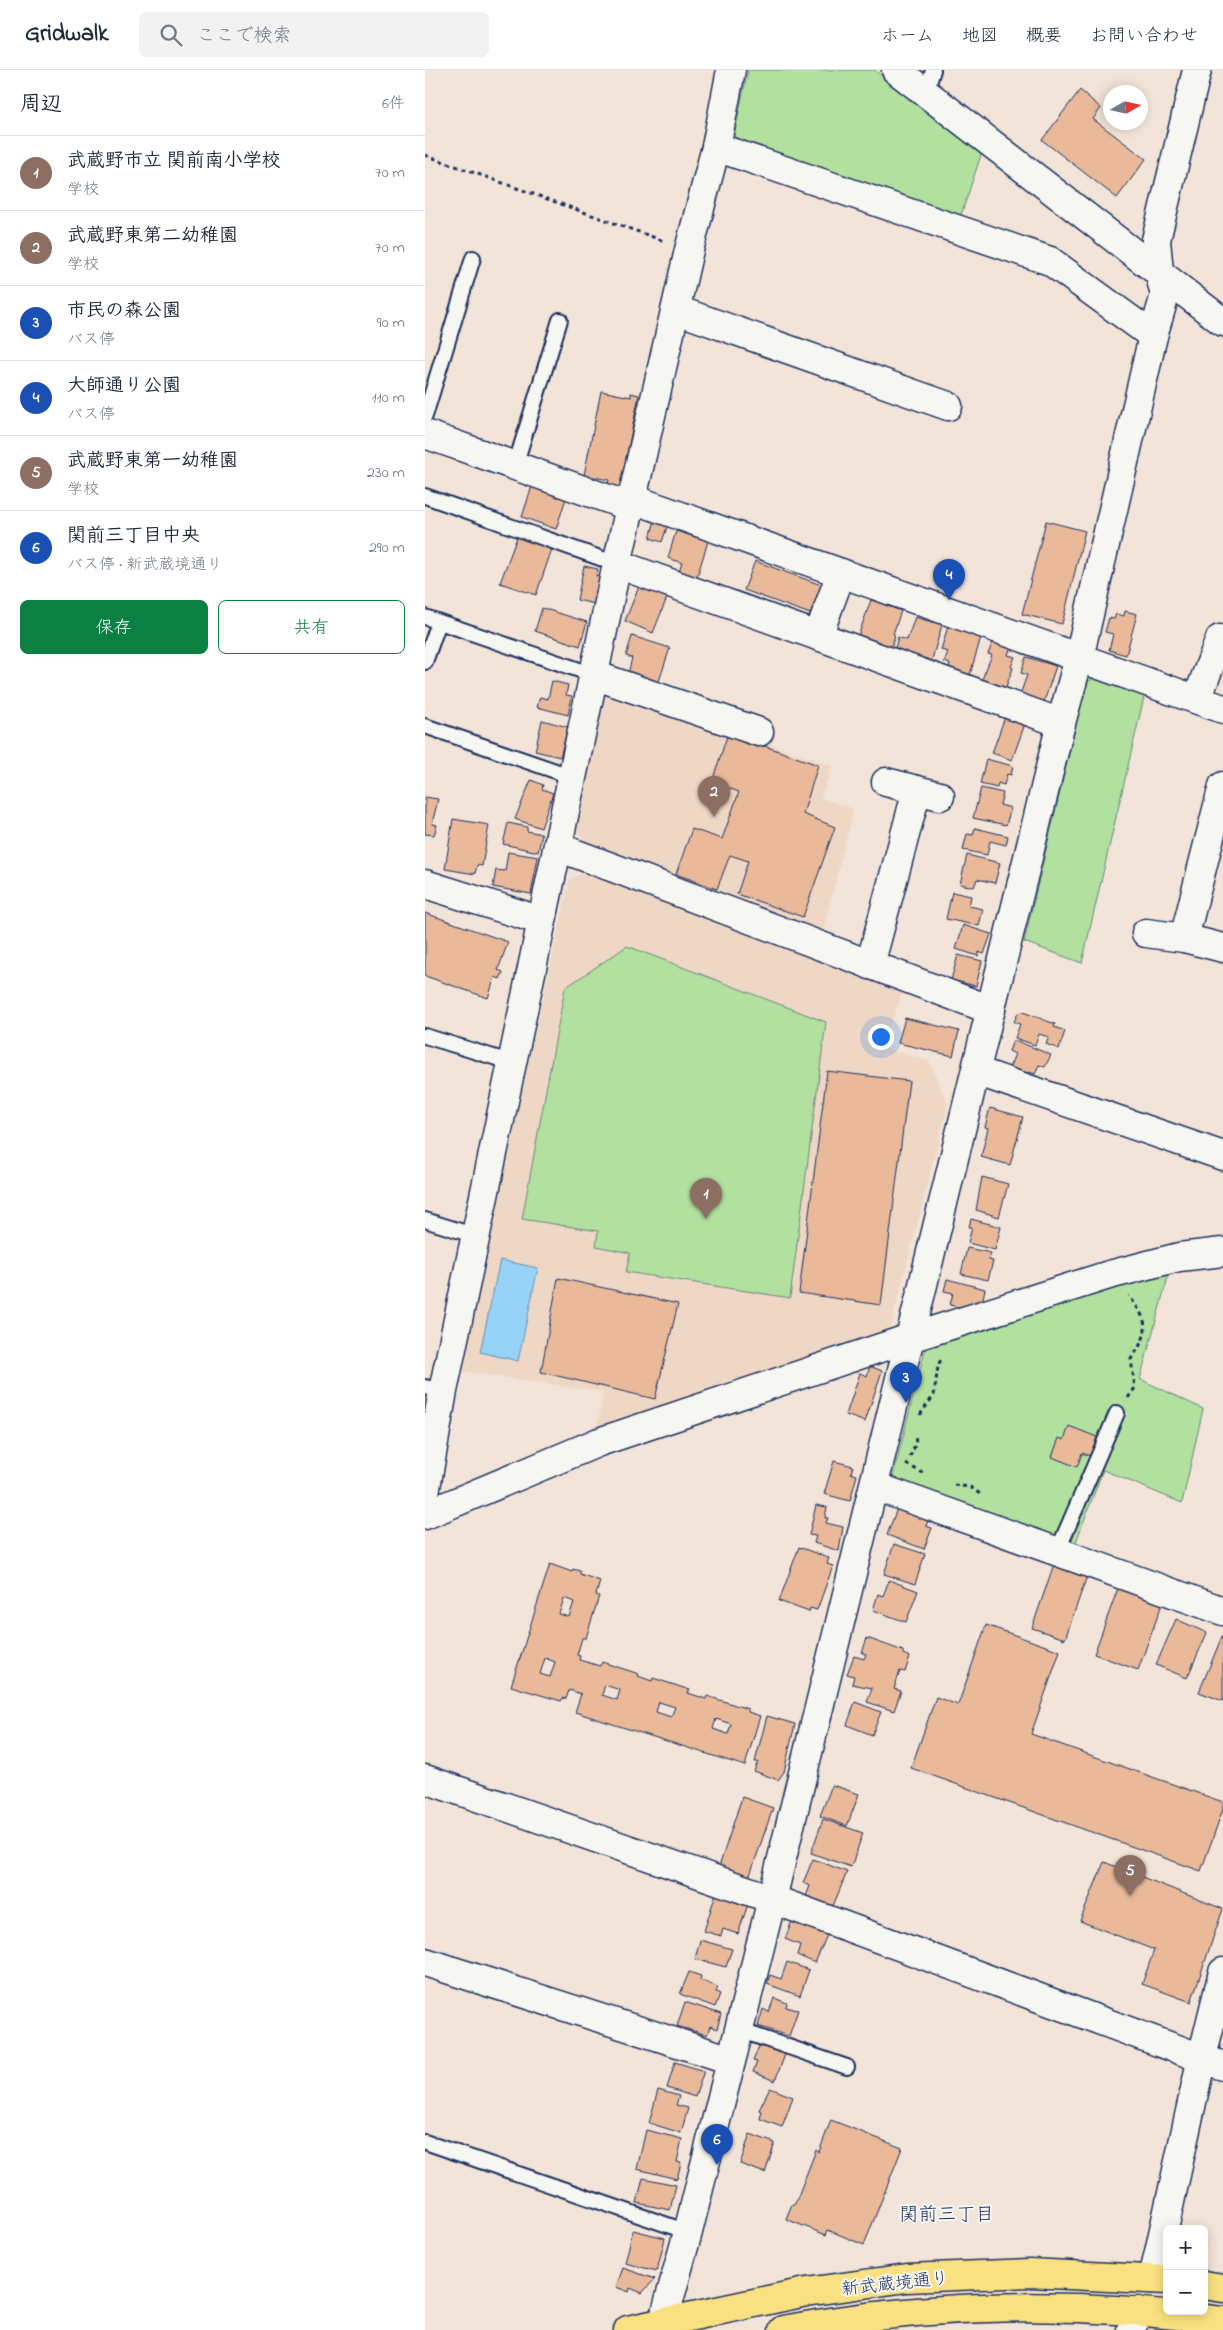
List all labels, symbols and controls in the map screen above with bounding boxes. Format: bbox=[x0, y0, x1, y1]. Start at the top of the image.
search box bbox=[139, 12, 489, 57]
text: Gridwalk bbox=[25, 17, 109, 52]
icon: search bbox=[157, 21, 185, 49]
text: ここで検索 bbox=[197, 23, 292, 50]
text: ホーム bbox=[881, 24, 934, 50]
text: 地図 bbox=[962, 24, 998, 50]
text: 概要 bbox=[1026, 24, 1062, 50]
text: お問い合わせ bbox=[1090, 24, 1198, 50]
north arrow bbox=[1103, 85, 1148, 130]
text: 周辺 bbox=[20, 90, 62, 120]
text: 6件 bbox=[382, 92, 405, 116]
text: 武蔵野市立 関前南小学校 bbox=[67, 148, 281, 175]
text: 1 bbox=[33, 161, 39, 185]
text: 70 m bbox=[375, 161, 405, 185]
text: 学校 bbox=[67, 178, 99, 202]
text: 武蔵野東第二幼稚園 bbox=[67, 223, 238, 250]
text: 2 bbox=[32, 236, 40, 260]
text: 70 m bbox=[375, 236, 405, 260]
text: 学校 bbox=[67, 253, 99, 277]
text: 市民の森公園 bbox=[67, 298, 181, 325]
text: 3 bbox=[33, 311, 39, 335]
text: 90 m bbox=[377, 311, 405, 335]
text: バス停 bbox=[67, 328, 115, 352]
text: 大師通り公園 bbox=[67, 373, 181, 400]
text: 4 bbox=[33, 386, 39, 410]
text: 110 m bbox=[371, 386, 405, 410]
text: バス停 bbox=[67, 403, 115, 427]
text: 武蔵野東第一幼稚園 bbox=[67, 448, 238, 475]
text: 5 bbox=[31, 461, 41, 485]
text: 230 m bbox=[367, 461, 405, 485]
text: 学校 bbox=[67, 478, 99, 502]
text: 関前三丁目中央 bbox=[67, 523, 200, 550]
text: 6 bbox=[32, 536, 40, 560]
text: 290 m bbox=[369, 536, 405, 560]
text: バス停 · 新武蔵境通り bbox=[67, 553, 222, 577]
pin: 4 bbox=[933, 559, 965, 600]
button: 保存 bbox=[20, 600, 208, 654]
button: 共有 bbox=[218, 600, 405, 654]
pin: 2 bbox=[698, 776, 730, 817]
your location bbox=[868, 1024, 894, 1050]
pin: 1 bbox=[690, 1178, 722, 1219]
pin: 3 bbox=[890, 1362, 922, 1403]
pin: 5 bbox=[1114, 1855, 1146, 1896]
pin: 6 bbox=[701, 2124, 733, 2165]
district label: 関前三丁目 bbox=[899, 2202, 995, 2229]
map controls bbox=[1163, 2225, 1208, 2315]
button: + bbox=[1163, 2225, 1208, 2270]
street label: 新武蔵境通り bbox=[840, 2266, 950, 2304]
button: − bbox=[1163, 2270, 1208, 2315]

